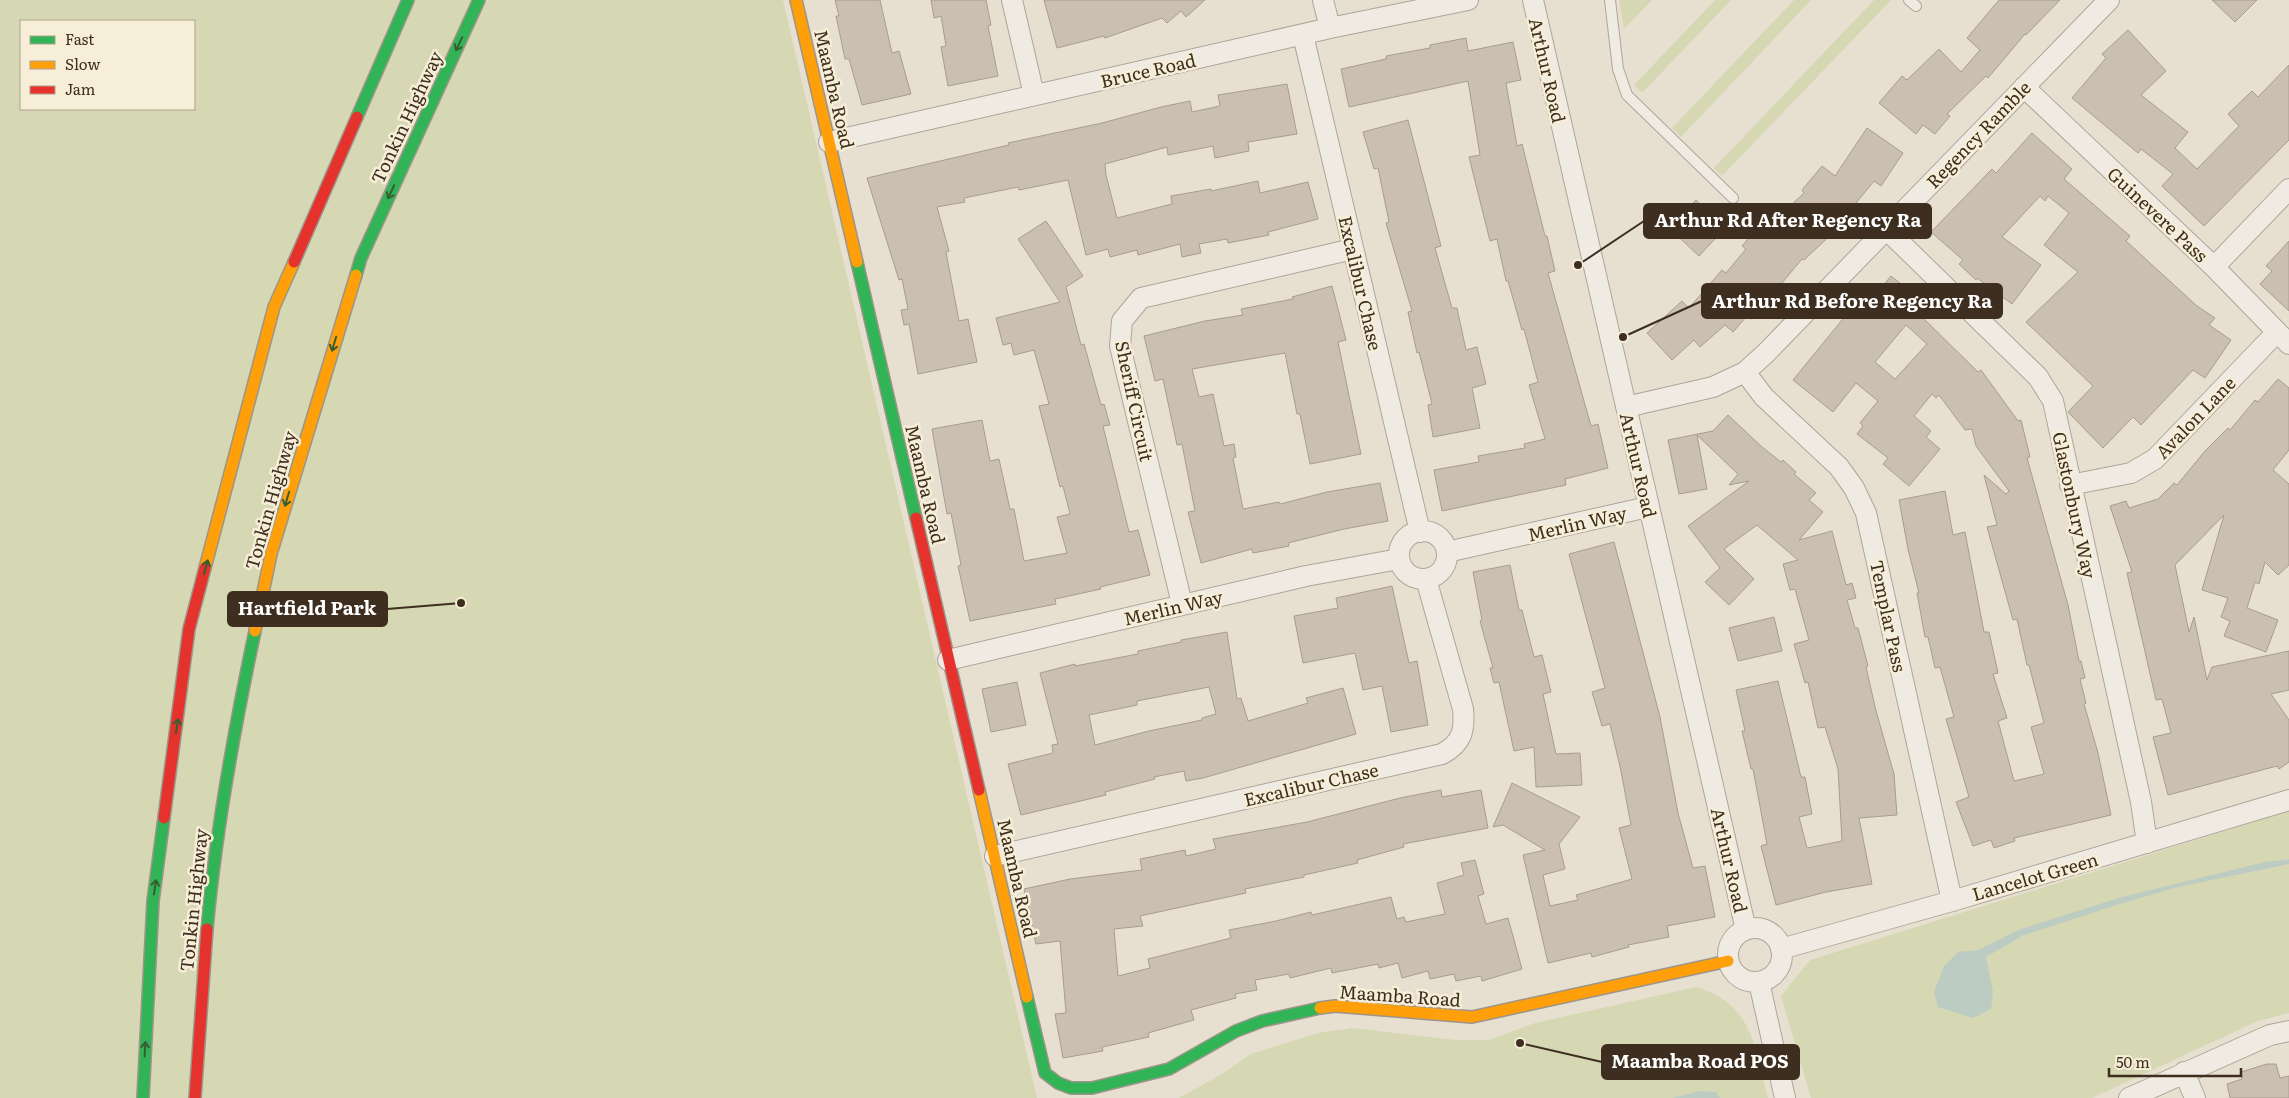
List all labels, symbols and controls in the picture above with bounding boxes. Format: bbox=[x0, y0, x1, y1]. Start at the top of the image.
street label: Arthur Road bbox=[1523, 15, 1573, 125]
legend bbox=[20, 20, 195, 110]
text: Fast bbox=[65, 27, 94, 50]
street label: Maamba Road bbox=[808, 27, 862, 151]
one-way arrow bbox=[454, 36, 463, 51]
street label: Tonkin Highway bbox=[363, 46, 449, 188]
street label: Bruce Road bbox=[1098, 46, 1198, 94]
text: Slow bbox=[65, 52, 100, 75]
street label: Regency Ramble bbox=[1919, 74, 2037, 194]
text: Jam bbox=[65, 77, 96, 100]
street label: Guinevere Pass bbox=[2102, 160, 2214, 268]
one-way arrow bbox=[386, 184, 395, 199]
callout: Arthur Rd After Regency Ra bbox=[1644, 204, 1931, 238]
text: Arthur Rd After Regency Ra bbox=[1655, 205, 1921, 233]
street label: Excalibur Chase bbox=[1332, 213, 1390, 353]
callout: Arthur Rd Before Regency Ra bbox=[1702, 284, 2002, 318]
text: Arthur Rd Before Regency Ra bbox=[1712, 286, 1992, 314]
one-way arrow bbox=[329, 335, 339, 351]
street label: Sheriff Circuit bbox=[1109, 338, 1161, 465]
street label: Avalon Lane bbox=[2149, 370, 2241, 464]
street label: Arthur Road bbox=[1614, 410, 1664, 520]
street label: Maamba Road bbox=[899, 422, 953, 546]
street label: Tonkin Highway bbox=[237, 427, 303, 573]
street label: Glastonbury Way bbox=[2046, 429, 2104, 581]
one-way arrow bbox=[282, 491, 292, 507]
street label: Merlin Way bbox=[1525, 498, 1630, 548]
street label: Templar Pass bbox=[1864, 558, 1914, 674]
one-way arrow bbox=[202, 559, 211, 575]
street label: Merlin Way bbox=[1121, 582, 1226, 632]
callout: Hartfield Park bbox=[228, 592, 387, 626]
text: Hartfield Park bbox=[238, 593, 377, 621]
one-way arrow bbox=[172, 718, 182, 734]
street label: Excalibur Chase bbox=[1241, 755, 1381, 813]
street label: Arthur Road bbox=[1705, 805, 1755, 915]
street label: Maamba Road bbox=[991, 816, 1045, 940]
street label: Tonkin Highway bbox=[172, 827, 214, 973]
street label: Lancelot Green bbox=[1969, 845, 2101, 907]
one-way arrow bbox=[150, 879, 160, 895]
street label: Maamba Road bbox=[1338, 977, 1462, 1013]
one-way arrow bbox=[141, 1042, 150, 1058]
callout: Maamba Road POS bbox=[1602, 1045, 1799, 1079]
text: Maamba Road POS bbox=[1611, 1046, 1789, 1074]
scale bar bbox=[2109, 1046, 2242, 1078]
text: 50 m bbox=[2116, 1050, 2150, 1073]

